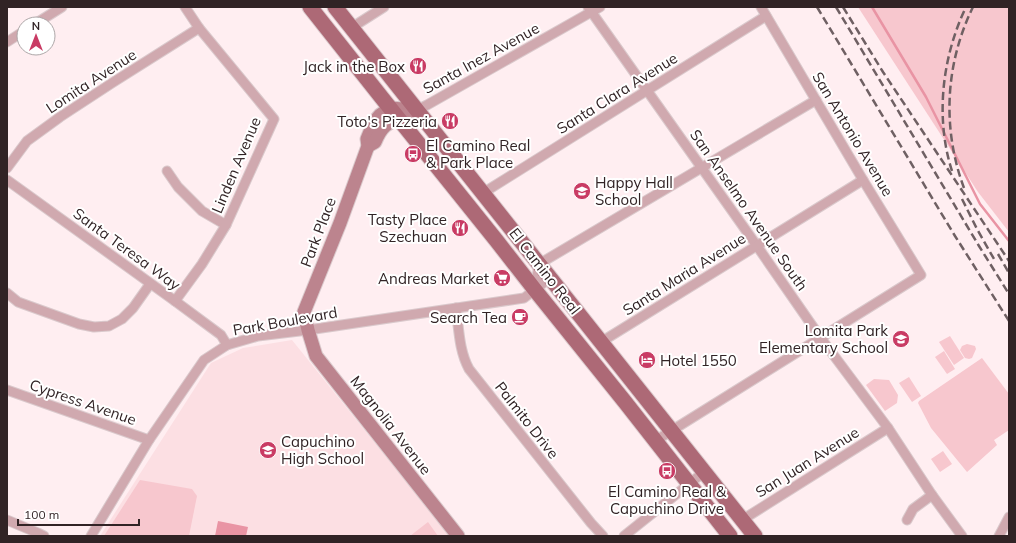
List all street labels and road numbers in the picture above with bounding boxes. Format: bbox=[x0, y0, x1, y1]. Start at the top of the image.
street label: Santa Inez Avenue bbox=[420, 18, 542, 98]
street label: Lomita Avenue bbox=[42, 45, 140, 117]
street label: Santa Clara Avenue bbox=[553, 48, 681, 138]
street label: San Antonio Avenue bbox=[808, 68, 898, 200]
street label: Linden Avenue bbox=[207, 114, 265, 216]
street label: San Anselmo Avenue South bbox=[686, 126, 812, 294]
street label: Park Place bbox=[296, 194, 340, 270]
street label: Santa Teresa Way bbox=[70, 204, 184, 294]
street label: El Camino Real bbox=[505, 224, 585, 318]
street label: Santa Maria Avenue bbox=[619, 228, 749, 320]
street label: Park Boulevard bbox=[231, 302, 339, 340]
street label: Magnolia Avenue bbox=[346, 372, 436, 478]
street label: Cypress Avenue bbox=[27, 375, 139, 429]
street label: Palmito Drive bbox=[491, 378, 563, 462]
street label: San Juan Avenue bbox=[752, 423, 862, 501]

